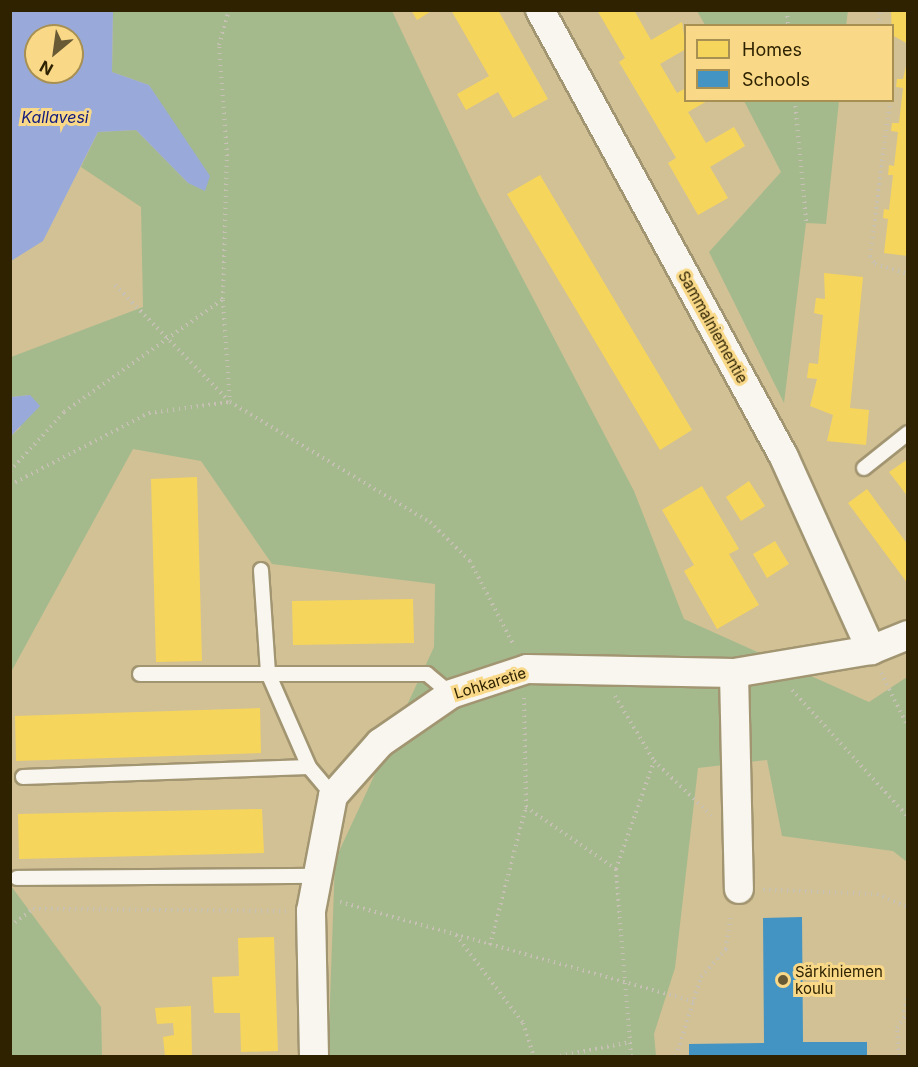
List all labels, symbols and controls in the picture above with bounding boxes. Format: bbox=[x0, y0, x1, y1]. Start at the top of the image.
north arrow bbox=[24, 24, 84, 84]
legend bbox=[684, 24, 894, 102]
text: Homes bbox=[742, 39, 802, 60]
text: N bbox=[36, 56, 56, 80]
text: Schools bbox=[742, 69, 810, 90]
water label: Kallavesi bbox=[21, 107, 89, 127]
street label: Sammalniementie bbox=[675, 268, 751, 386]
street label: Lohkaretie bbox=[452, 664, 528, 702]
place label: Särkiniemen koulu bbox=[795, 962, 883, 997]
marker: Särkiniemen koulu bbox=[776, 973, 790, 987]

